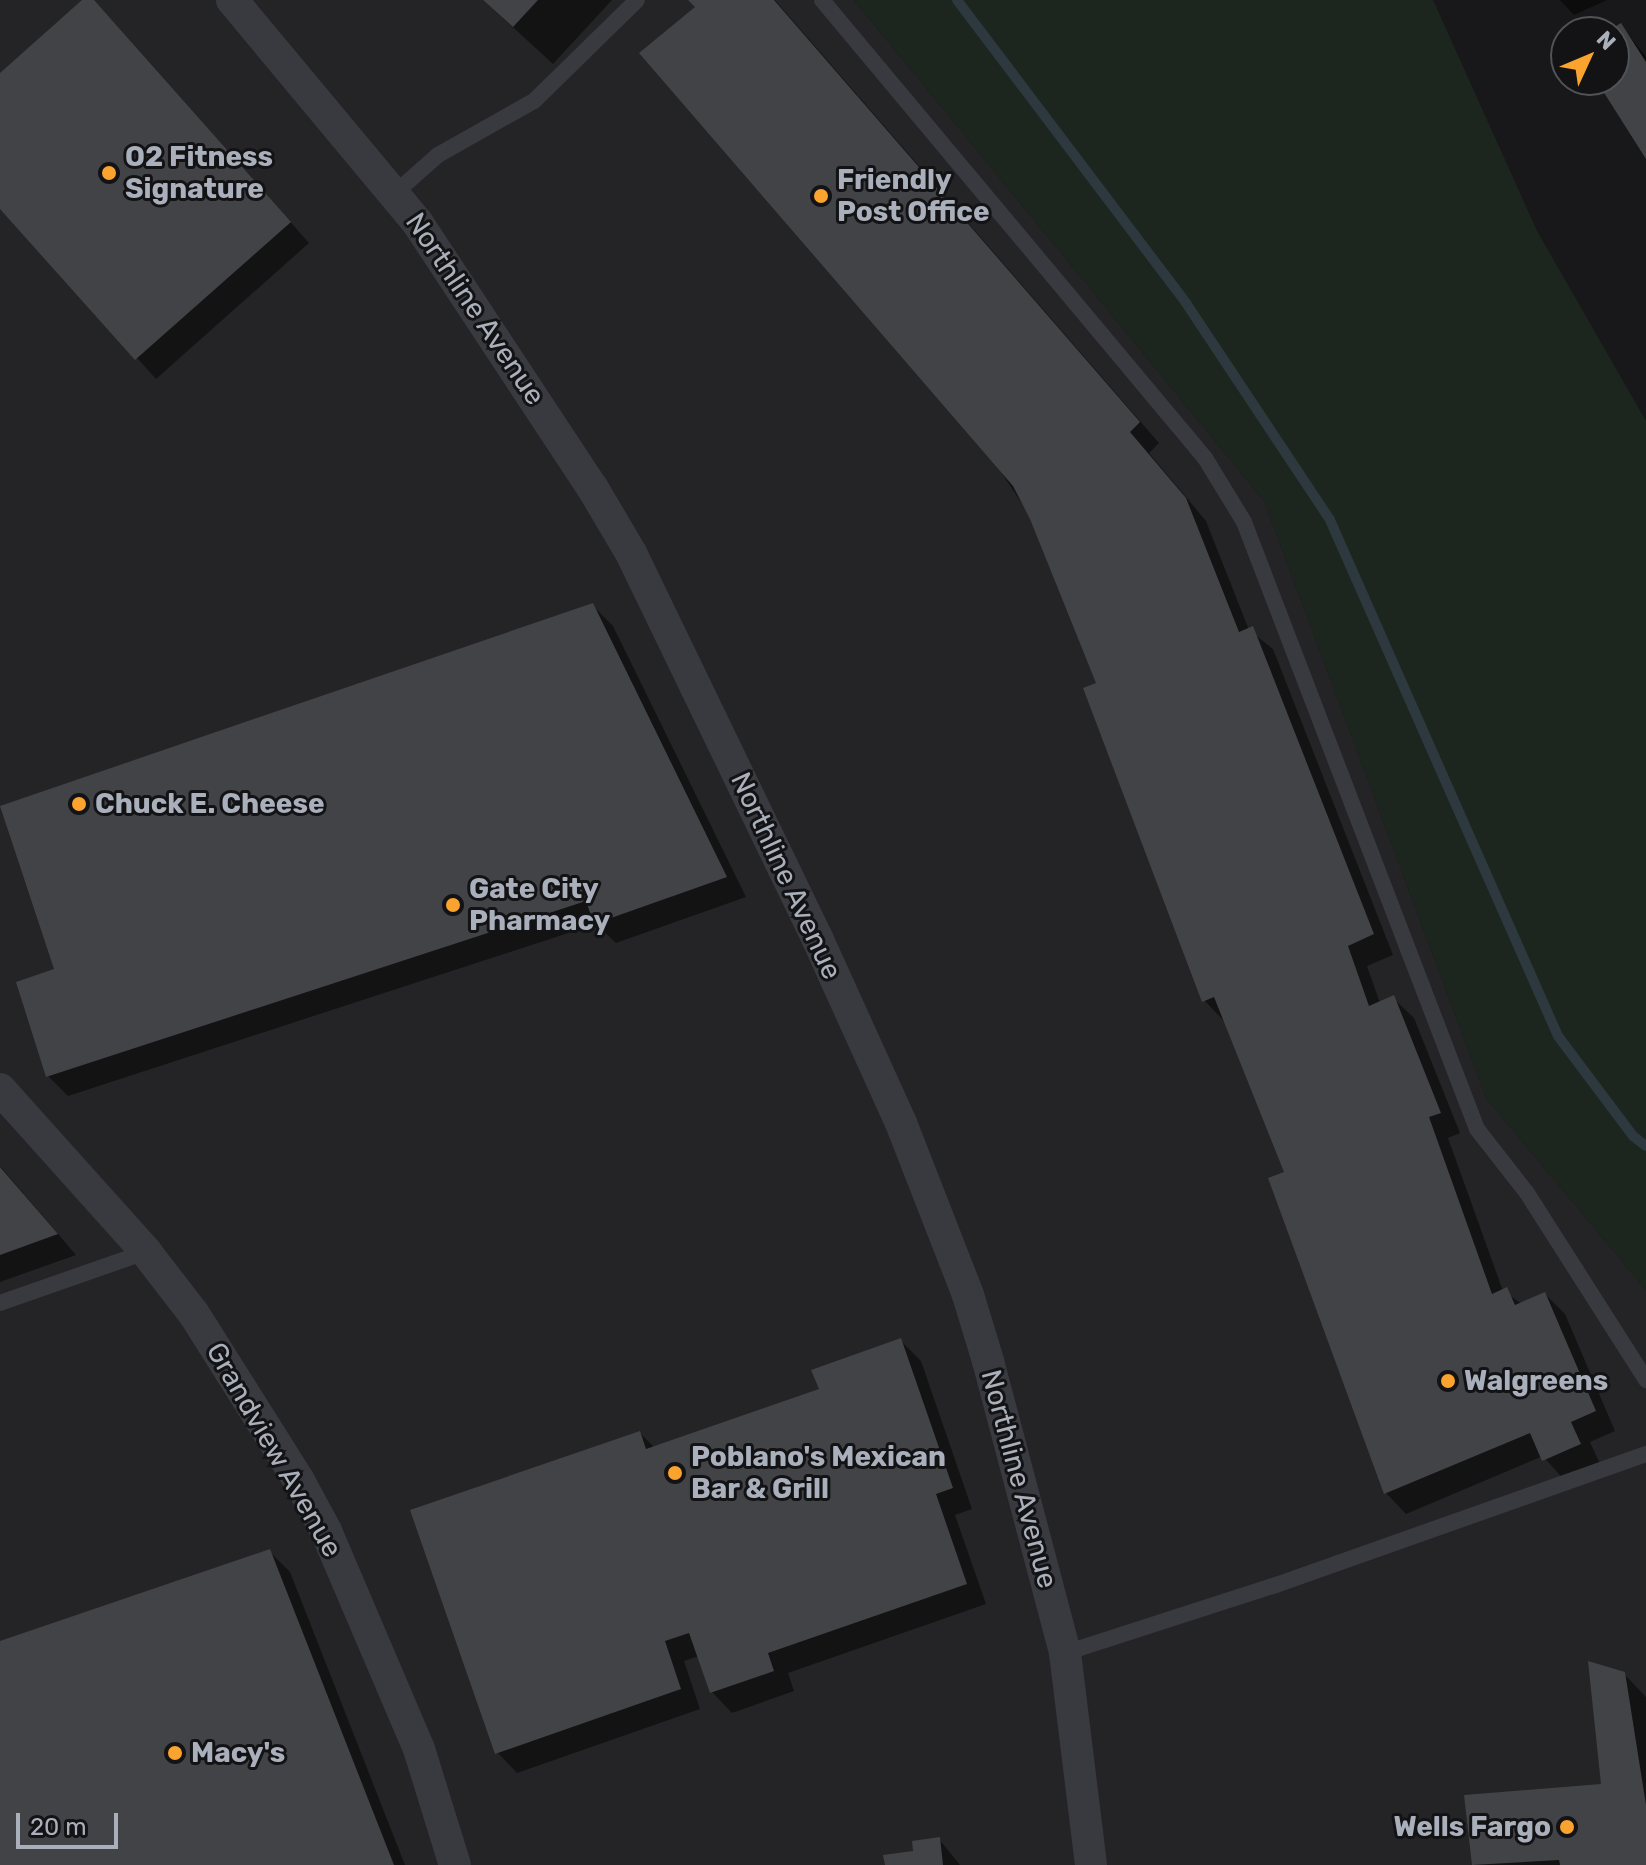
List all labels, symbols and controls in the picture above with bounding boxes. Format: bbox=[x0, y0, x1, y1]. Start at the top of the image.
north arrow bbox=[1550, 16, 1630, 96]
text: N bbox=[1591, 25, 1621, 55]
place label: O2 Fitness Signature bbox=[125, 140, 273, 206]
place label: Friendly Post Office bbox=[837, 163, 990, 229]
marker: O2 Fitness Signature bbox=[100, 164, 118, 182]
marker: Friendly Post Office bbox=[812, 187, 830, 205]
street label: Northline Avenue bbox=[398, 206, 552, 412]
street label: Northline Avenue bbox=[723, 767, 849, 985]
place label: Chuck E. Cheese bbox=[95, 787, 325, 821]
marker: Chuck E. Cheese bbox=[70, 795, 88, 813]
place label: Gate City Pharmacy bbox=[469, 872, 610, 938]
marker: Gate City Pharmacy bbox=[444, 896, 462, 914]
street label: Grandview Avenue bbox=[199, 1336, 349, 1564]
place label: Walgreens bbox=[1464, 1364, 1608, 1398]
street label: Northline Avenue bbox=[974, 1366, 1064, 1592]
marker: Walgreens bbox=[1439, 1372, 1457, 1390]
place label: Poblano's Mexican Bar & Grill bbox=[691, 1440, 946, 1506]
marker: Poblano's Mexican Bar & Grill bbox=[666, 1464, 684, 1482]
place label: Macy's bbox=[191, 1736, 285, 1770]
marker: Macy's bbox=[166, 1744, 184, 1762]
scale bar bbox=[20, 1797, 122, 1847]
place label: Wells Fargo bbox=[1393, 1810, 1551, 1844]
text: 20 m bbox=[30, 1813, 87, 1841]
marker: Wells Fargo bbox=[1558, 1818, 1576, 1836]

